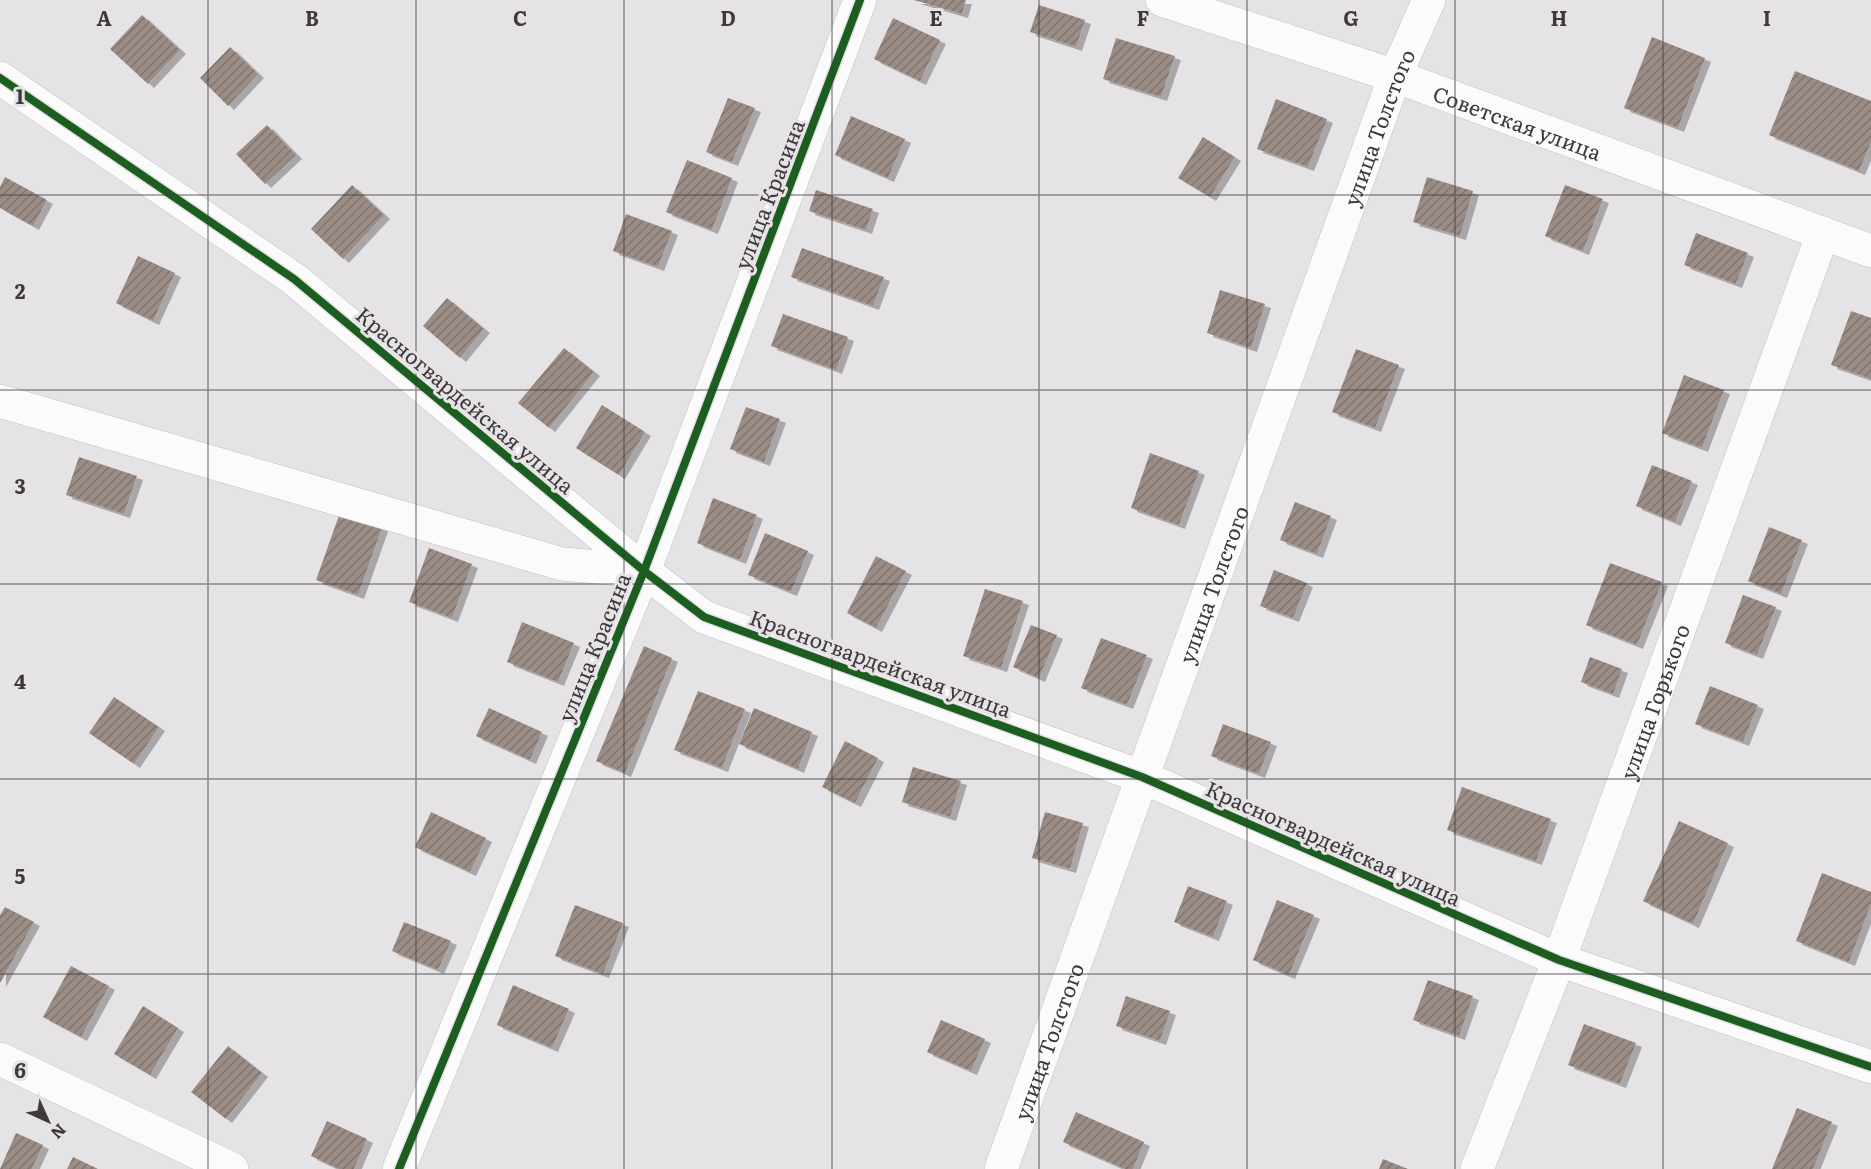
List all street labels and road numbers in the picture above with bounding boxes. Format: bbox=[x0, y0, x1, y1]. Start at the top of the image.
street label: улица Толстого bbox=[1334, 43, 1421, 210]
street label: Советская улица bbox=[1429, 76, 1607, 167]
street label: улица Красина bbox=[725, 114, 811, 274]
street label: Красногвардейская улица bbox=[350, 298, 582, 500]
street label: улица Толстого bbox=[1169, 501, 1255, 667]
street label: улица Красина bbox=[549, 567, 637, 726]
street label: Красногвардейская улица bbox=[746, 600, 1017, 724]
street label: улица Горького bbox=[1611, 619, 1696, 783]
street label: Красногвардейская улица bbox=[1201, 772, 1467, 913]
street label: улица Толстого bbox=[1004, 958, 1090, 1124]

